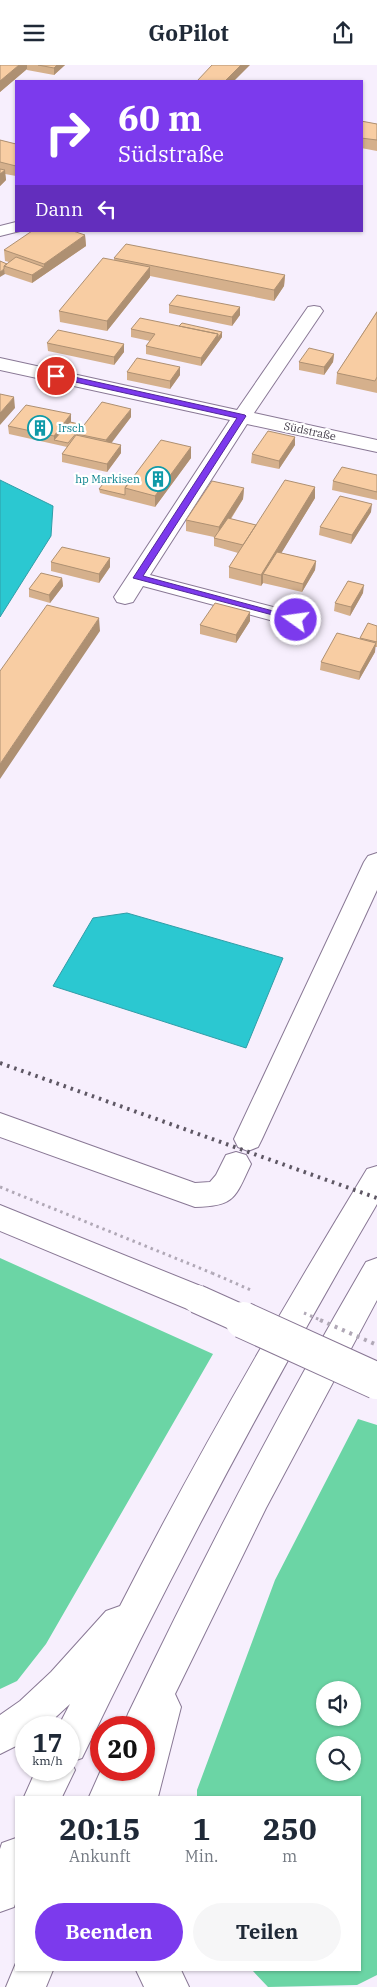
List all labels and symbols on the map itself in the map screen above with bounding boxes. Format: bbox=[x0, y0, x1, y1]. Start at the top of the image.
pin bbox=[35, 355, 77, 397]
building icon: Irsch bbox=[27, 415, 53, 441]
street label: Südstraße bbox=[283, 419, 337, 443]
place label: Irsch bbox=[58, 421, 85, 435]
building icon: hp Markisen bbox=[145, 466, 171, 492]
place label: hp Markisen bbox=[75, 472, 140, 486]
position arrow bbox=[269, 593, 321, 645]
speed limit sign: 20 bbox=[90, 1716, 155, 1781]

